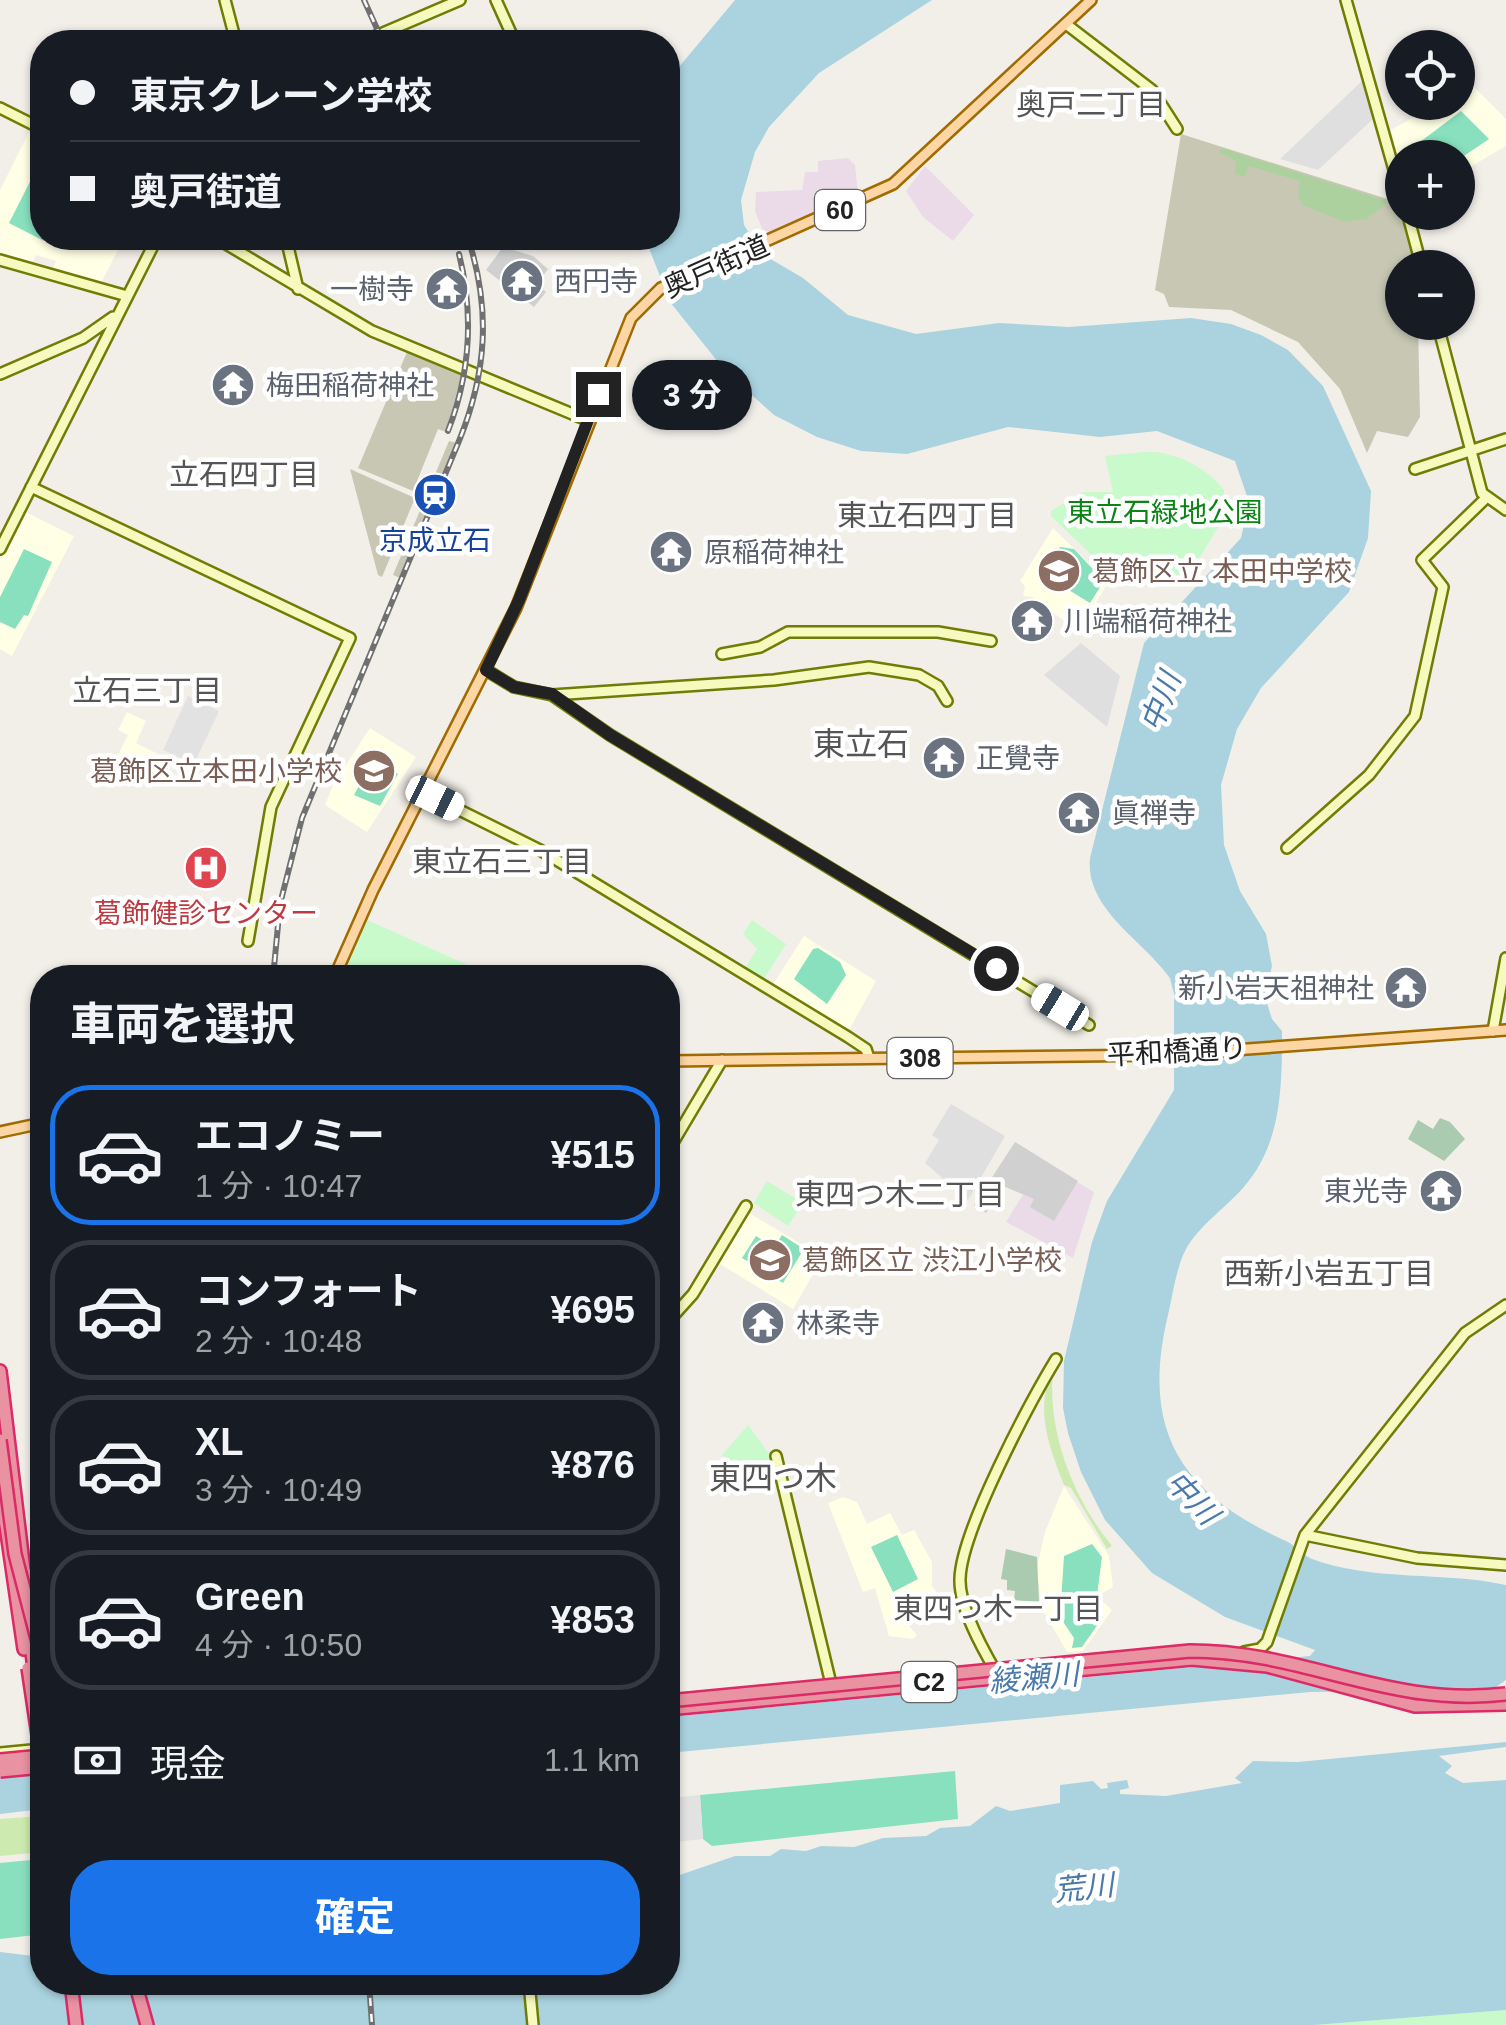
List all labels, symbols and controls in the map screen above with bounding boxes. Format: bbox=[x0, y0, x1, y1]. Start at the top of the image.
map controls bbox=[1385, 30, 1475, 340]
button: locate bbox=[1385, 30, 1475, 120]
text: 東京クレーン学校 bbox=[130, 75, 432, 117]
district label: 奥戸二丁目 bbox=[1016, 88, 1166, 121]
button: + bbox=[1385, 140, 1475, 230]
text: 奥戸街道 bbox=[130, 171, 282, 213]
road number: 60 bbox=[815, 190, 865, 230]
street label: 奥戸街道 bbox=[659, 230, 774, 303]
button: − bbox=[1385, 250, 1475, 340]
temple icon: 西円寺 bbox=[499, 258, 545, 304]
temple icon: 一樹寺 bbox=[424, 266, 470, 312]
place label: 西円寺 bbox=[554, 266, 638, 297]
place label: 一樹寺 bbox=[330, 274, 414, 305]
callout: 3 分 bbox=[633, 359, 753, 429]
temple icon: 梅田稲荷神社 bbox=[210, 362, 256, 408]
place label: 梅田稲荷神社 bbox=[266, 370, 434, 401]
route end bbox=[576, 372, 621, 417]
text: 3 分 bbox=[663, 377, 721, 413]
district label: 立石四丁目 bbox=[169, 458, 319, 491]
station icon: 京成立石 bbox=[412, 472, 458, 518]
park label: 東立石緑地公園 bbox=[1067, 497, 1263, 528]
district label: 東立石四丁目 bbox=[837, 499, 1017, 532]
place label: 京成立石 bbox=[379, 525, 491, 556]
temple icon: 原稲荷神社 bbox=[648, 529, 694, 575]
place label: 原稲荷神社 bbox=[704, 537, 844, 568]
school or university icon: 葛飾区立 本田中学校 bbox=[1036, 548, 1082, 594]
place label: 葛飾区立 本田中学校 bbox=[1092, 556, 1352, 587]
temple icon: 川端稲荷神社 bbox=[1009, 598, 1055, 644]
place label: 川端稲荷神社 bbox=[1064, 606, 1232, 637]
water label: 中川 bbox=[1134, 665, 1188, 736]
district label: 立石三丁目 bbox=[72, 674, 222, 707]
district label: 東立石 bbox=[813, 726, 909, 762]
temple icon: 正覺寺 bbox=[921, 735, 967, 781]
place label: 正覺寺 bbox=[976, 743, 1060, 774]
school or university icon: 葛飾区立本田小学校 bbox=[351, 748, 397, 794]
place label: 葛飾区立本田小学校 bbox=[90, 756, 342, 787]
car bbox=[401, 771, 469, 825]
temple icon: 眞禅寺 bbox=[1056, 790, 1102, 836]
place label: 眞禅寺 bbox=[1112, 798, 1196, 829]
hospital icon: 葛飾健診センター bbox=[183, 845, 229, 891]
district label: 東立石三丁目 bbox=[412, 845, 592, 878]
place label: 葛飾健診センター bbox=[94, 898, 318, 929]
route start bbox=[974, 946, 1019, 991]
temple icon: 新小岩天祖神社 bbox=[1383, 965, 1429, 1011]
place label: 新小岩天祖神社 bbox=[1178, 973, 1374, 1004]
car bbox=[1027, 979, 1093, 1035]
text: 車両を選択 bbox=[70, 999, 295, 1050]
street label: 平和橋通り bbox=[1106, 1032, 1248, 1071]
road number: 308 bbox=[888, 1038, 952, 1078]
icon: car bbox=[75, 1110, 165, 1200]
text: エコノミー bbox=[195, 1115, 385, 1157]
text: ¥515 bbox=[550, 1134, 635, 1176]
text: 1 分 · 10:47 bbox=[195, 1168, 362, 1204]
temple icon: 東光寺 bbox=[1418, 1168, 1464, 1214]
place label: 東光寺 bbox=[1324, 1176, 1408, 1207]
district label: 東四つ木二丁目 bbox=[795, 1178, 1005, 1211]
school or university icon: 葛飾区立 渋江小学校 bbox=[747, 1237, 793, 1283]
place label: 葛飾区立 渋江小学校 bbox=[802, 1245, 1062, 1276]
district label: 西新小岩五丁目 bbox=[1224, 1257, 1434, 1290]
icon: car bbox=[75, 1265, 165, 1355]
text: コンフォート bbox=[195, 1270, 422, 1312]
text: ¥695 bbox=[550, 1289, 635, 1331]
temple icon: 林柔寺 bbox=[740, 1300, 786, 1346]
place label: 林柔寺 bbox=[796, 1308, 880, 1339]
text: 2 分 · 10:48 bbox=[195, 1323, 362, 1359]
icon: car bbox=[75, 1420, 165, 1510]
text: XL bbox=[195, 1421, 244, 1463]
text: ¥876 bbox=[550, 1444, 635, 1486]
district label: 東四つ木 bbox=[709, 1460, 837, 1496]
water label: 中川 bbox=[1160, 1465, 1227, 1533]
text: 3 分 · 10:49 bbox=[195, 1472, 362, 1508]
icon: car bbox=[75, 1575, 165, 1665]
text: Green bbox=[195, 1576, 305, 1618]
district label: 東四つ木一丁目 bbox=[893, 1592, 1103, 1625]
text: ¥853 bbox=[550, 1599, 635, 1641]
text: 4 分 · 10:50 bbox=[195, 1627, 362, 1663]
water label: 綾瀬川 bbox=[988, 1657, 1083, 1698]
road number: C2 bbox=[902, 1662, 956, 1702]
icon: cash bbox=[70, 1733, 125, 1788]
text: 1.1 km bbox=[544, 1742, 640, 1778]
text: 現金 bbox=[150, 1743, 226, 1785]
button: 確定 bbox=[70, 1860, 640, 1975]
water label: 荒川 bbox=[1052, 1868, 1118, 1907]

